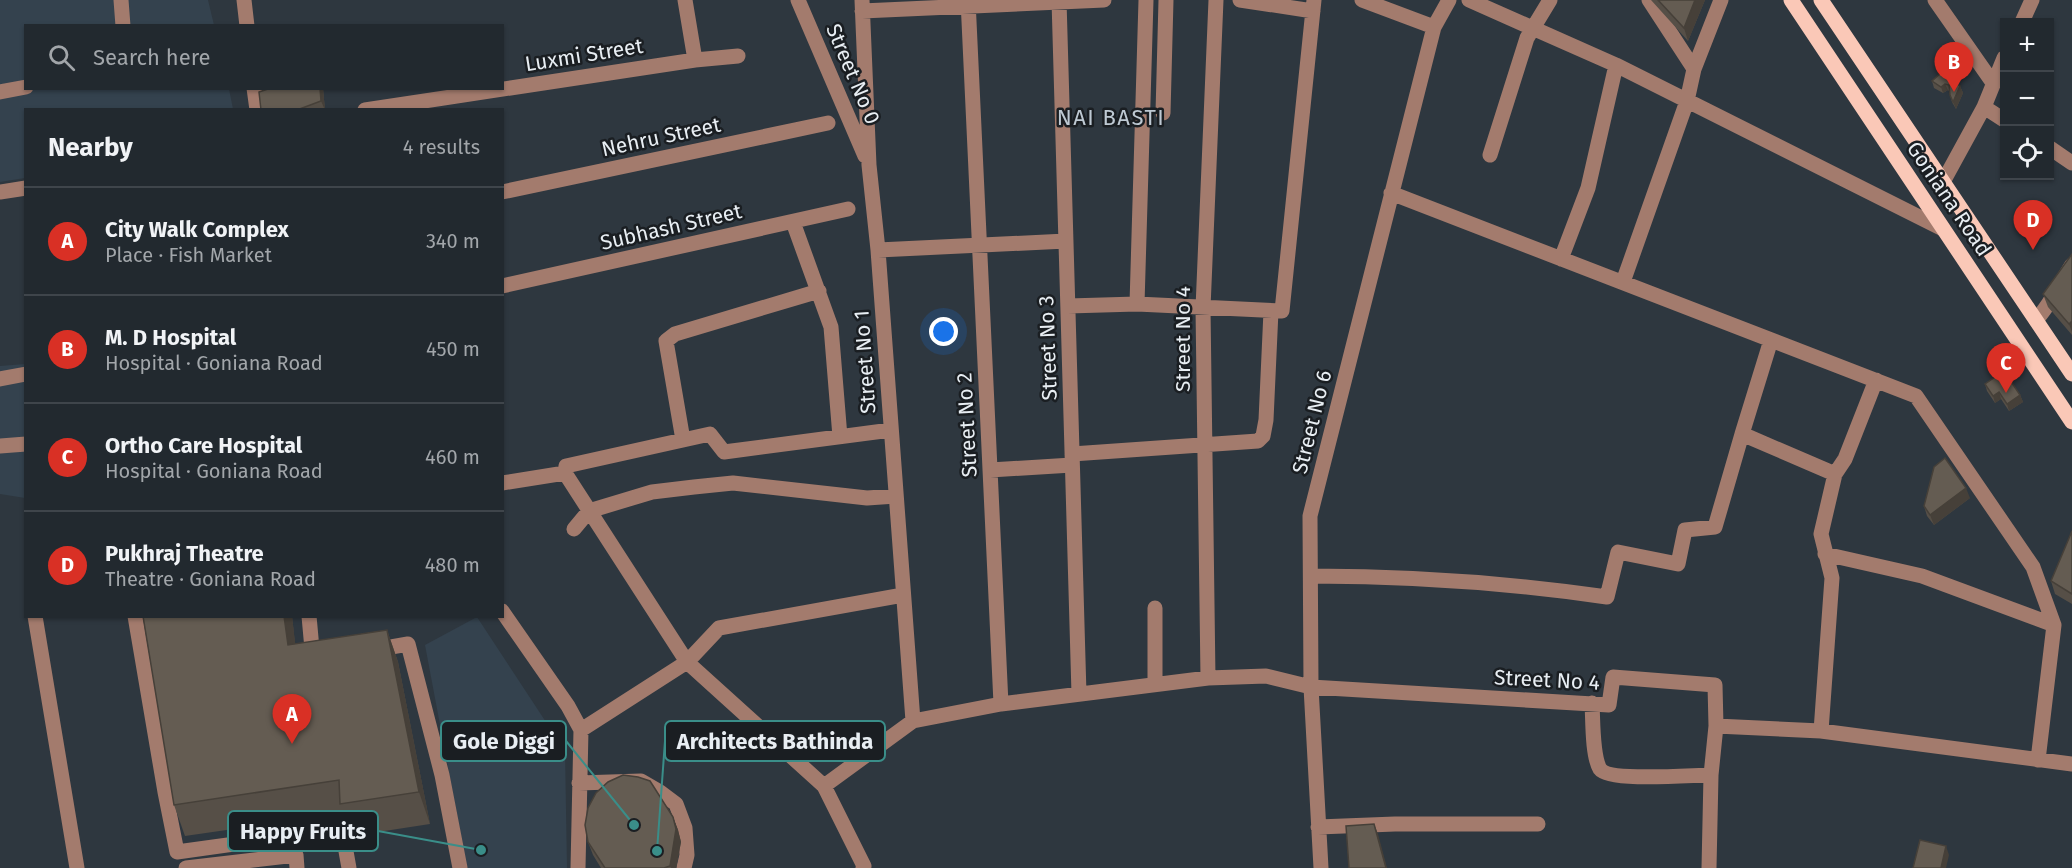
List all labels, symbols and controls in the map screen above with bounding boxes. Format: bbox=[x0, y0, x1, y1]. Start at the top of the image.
map controls bbox=[2000, 18, 2054, 180]
button: + bbox=[2000, 18, 2054, 72]
street label: Street No 0 bbox=[820, 20, 886, 128]
search box bbox=[24, 24, 504, 90]
street label: Luxmi Street bbox=[523, 33, 645, 77]
icon: search bbox=[45, 41, 78, 74]
pin: B bbox=[1934, 42, 1974, 92]
text: Search here bbox=[93, 44, 211, 71]
button: − bbox=[2000, 72, 2054, 126]
district label: NAI BASTI bbox=[1057, 104, 1165, 131]
street label: Nehru Street bbox=[599, 112, 723, 162]
button: locate bbox=[2000, 126, 2054, 180]
text: Nearby bbox=[48, 132, 133, 163]
text: 4 results bbox=[403, 135, 480, 159]
street label: Goniana Road bbox=[1901, 137, 1997, 261]
street label: Subhash Street bbox=[598, 198, 745, 256]
pin: D bbox=[2014, 200, 2052, 250]
text: City Walk Complex bbox=[105, 216, 289, 243]
text: A bbox=[62, 229, 73, 253]
text: 340 m bbox=[426, 229, 480, 253]
text: Place · Fish Market bbox=[105, 243, 272, 267]
street label: Street No 4 bbox=[1170, 286, 1196, 392]
street label: Street No 3 bbox=[1033, 295, 1063, 401]
street label: Street No 1 bbox=[848, 309, 882, 415]
your location bbox=[929, 317, 958, 346]
text: M. D Hospital bbox=[105, 324, 236, 351]
text: B bbox=[61, 337, 74, 361]
text: 450 m bbox=[426, 337, 480, 361]
pin: C bbox=[1986, 344, 2026, 393]
text: Hospital · Goniana Road bbox=[105, 351, 323, 375]
street label: Street No 6 bbox=[1287, 367, 1337, 477]
street label: Street No 2 bbox=[951, 372, 983, 478]
text: Ortho Care Hospital bbox=[105, 432, 302, 459]
text: C bbox=[62, 445, 73, 469]
text: 460 m bbox=[425, 445, 480, 469]
text: Hospital · Goniana Road bbox=[105, 459, 323, 483]
text: Pukhraj Theatre bbox=[105, 540, 264, 567]
text: D bbox=[61, 553, 74, 577]
text: 480 m bbox=[425, 553, 480, 577]
text: Theatre · Goniana Road bbox=[105, 567, 316, 591]
street label: Street No 4 bbox=[1493, 664, 1601, 696]
pin: A bbox=[272, 694, 312, 744]
callout: Gole Diggi bbox=[441, 721, 566, 761]
callout: Architects Bathinda bbox=[665, 721, 885, 761]
text: Gole Diggi bbox=[453, 728, 555, 755]
text: Architects Bathinda bbox=[676, 728, 873, 755]
callout: Happy Fruits bbox=[228, 811, 378, 851]
text: Happy Fruits bbox=[240, 818, 366, 845]

